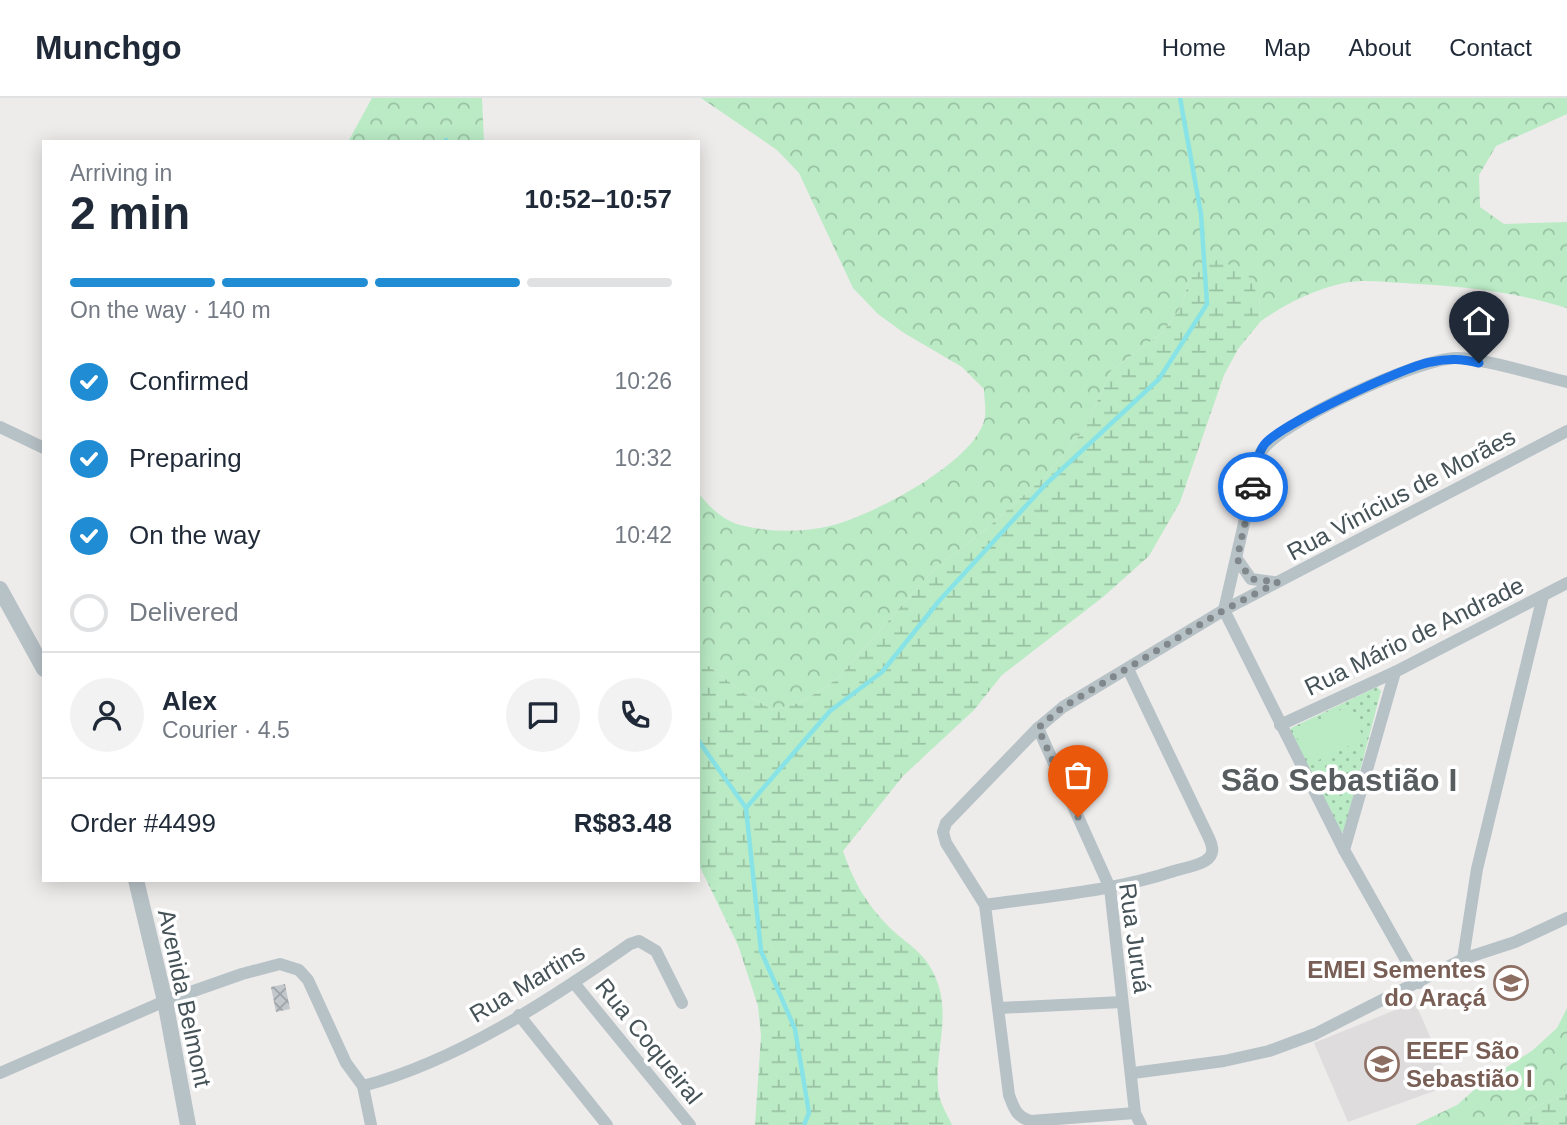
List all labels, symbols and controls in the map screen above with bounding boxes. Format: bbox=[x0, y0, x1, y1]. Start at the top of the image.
text: Munchgo bbox=[35, 29, 182, 66]
text: Home bbox=[1162, 34, 1226, 61]
text: Map bbox=[1264, 34, 1311, 61]
text: About bbox=[1349, 34, 1411, 61]
text: Contact bbox=[1449, 34, 1532, 61]
text: Arriving in bbox=[70, 160, 172, 186]
text: 10:52–10:57 bbox=[525, 184, 672, 214]
text: 2 min bbox=[70, 187, 190, 239]
pin bbox=[1449, 291, 1509, 363]
text: On the way · 140 m bbox=[70, 297, 271, 323]
icon: home bbox=[1460, 302, 1498, 340]
icon: check bbox=[70, 363, 108, 401]
text: Confirmed bbox=[129, 366, 249, 396]
text: 10:26 bbox=[614, 368, 672, 394]
street label: Rua Vinícius de Morães bbox=[1282, 422, 1520, 566]
icon: check bbox=[70, 440, 108, 478]
text: Preparing bbox=[129, 443, 242, 473]
text: 10:32 bbox=[614, 445, 672, 471]
courier bbox=[1218, 452, 1288, 522]
icon: car bbox=[1234, 468, 1272, 506]
icon: check bbox=[70, 517, 108, 555]
text: On the way bbox=[129, 520, 261, 550]
text: 10:42 bbox=[614, 522, 672, 548]
street label: Rua Mário de Andrade bbox=[1300, 571, 1528, 701]
text: Delivered bbox=[129, 597, 239, 627]
button: person bbox=[70, 678, 144, 752]
button: chat bbox=[506, 678, 580, 752]
button: phone bbox=[598, 678, 672, 752]
text: Alex bbox=[162, 686, 217, 716]
text: Courier · 4.5 bbox=[162, 717, 290, 743]
pin bbox=[1048, 745, 1108, 817]
icon: bag bbox=[1059, 756, 1097, 794]
district label: São Sebastião I bbox=[1221, 762, 1457, 798]
text: Order #4499 bbox=[70, 808, 216, 838]
text: R$83.48 bbox=[574, 808, 672, 838]
street label: Rua Juruá bbox=[1114, 881, 1156, 995]
street label: Avenida Belmont bbox=[153, 907, 217, 1090]
street label: Rua Martins bbox=[465, 938, 589, 1028]
place label: EMEI Sementes do Araçá bbox=[1307, 956, 1487, 1011]
school or university icon: EMEI Sementes do Araçá bbox=[1492, 964, 1530, 1002]
street label: Rua Coqueiral bbox=[590, 973, 708, 1109]
place label: EEEF São Sebastião I bbox=[1406, 1037, 1533, 1092]
school or university icon: EEEF São Sebastião I bbox=[1363, 1045, 1401, 1083]

